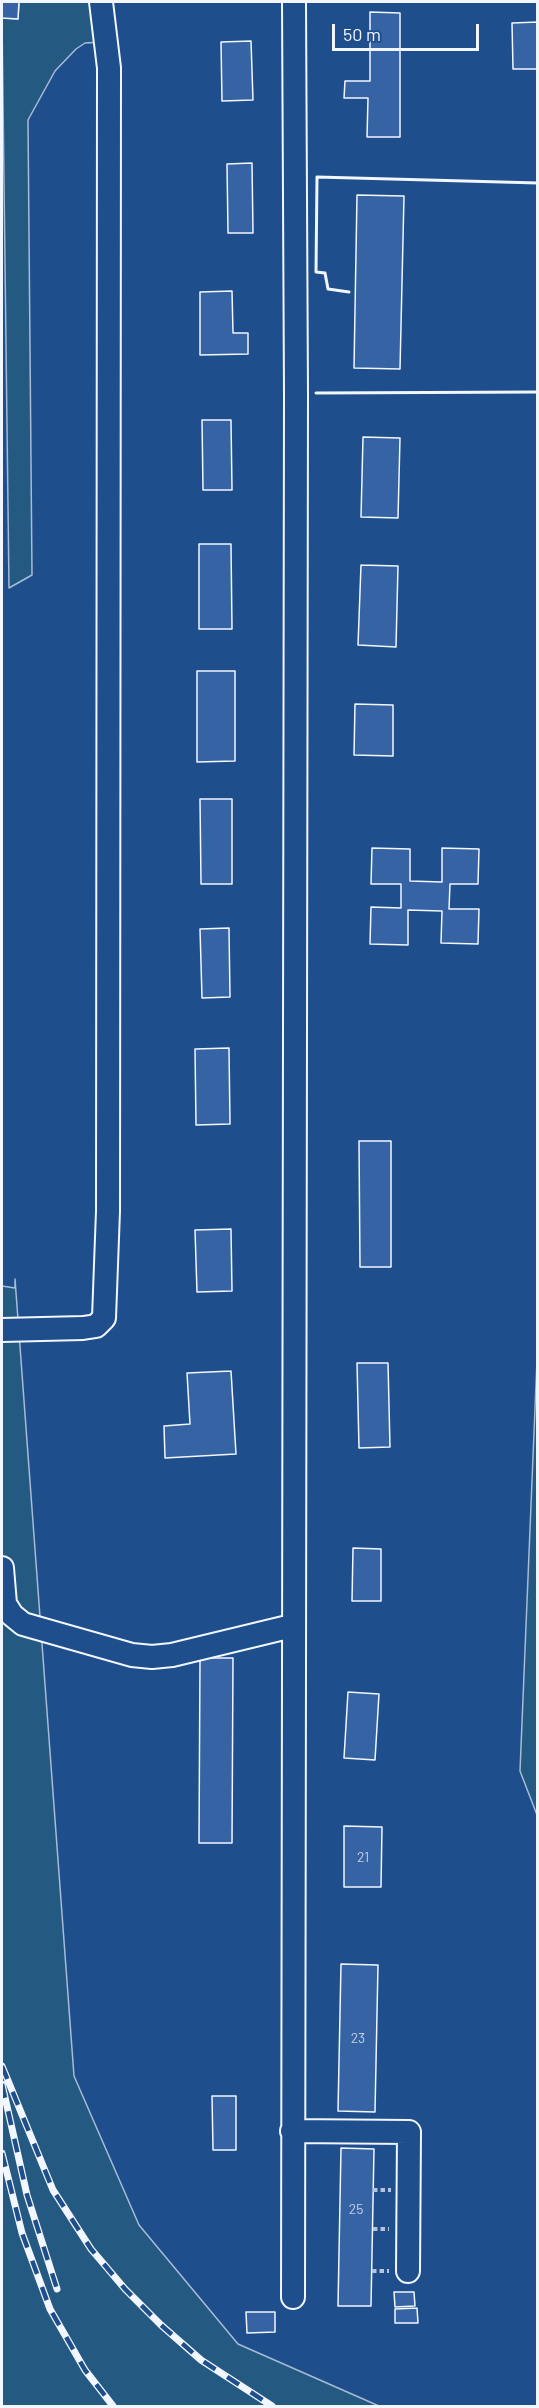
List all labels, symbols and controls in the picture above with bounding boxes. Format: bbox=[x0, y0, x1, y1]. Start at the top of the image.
scale bar bbox=[335, 12, 482, 50]
text: 50 m bbox=[343, 23, 381, 45]
house number: 21 bbox=[357, 1849, 369, 1865]
house number: 23 bbox=[351, 2030, 365, 2046]
house number: 25 bbox=[349, 2201, 363, 2217]

